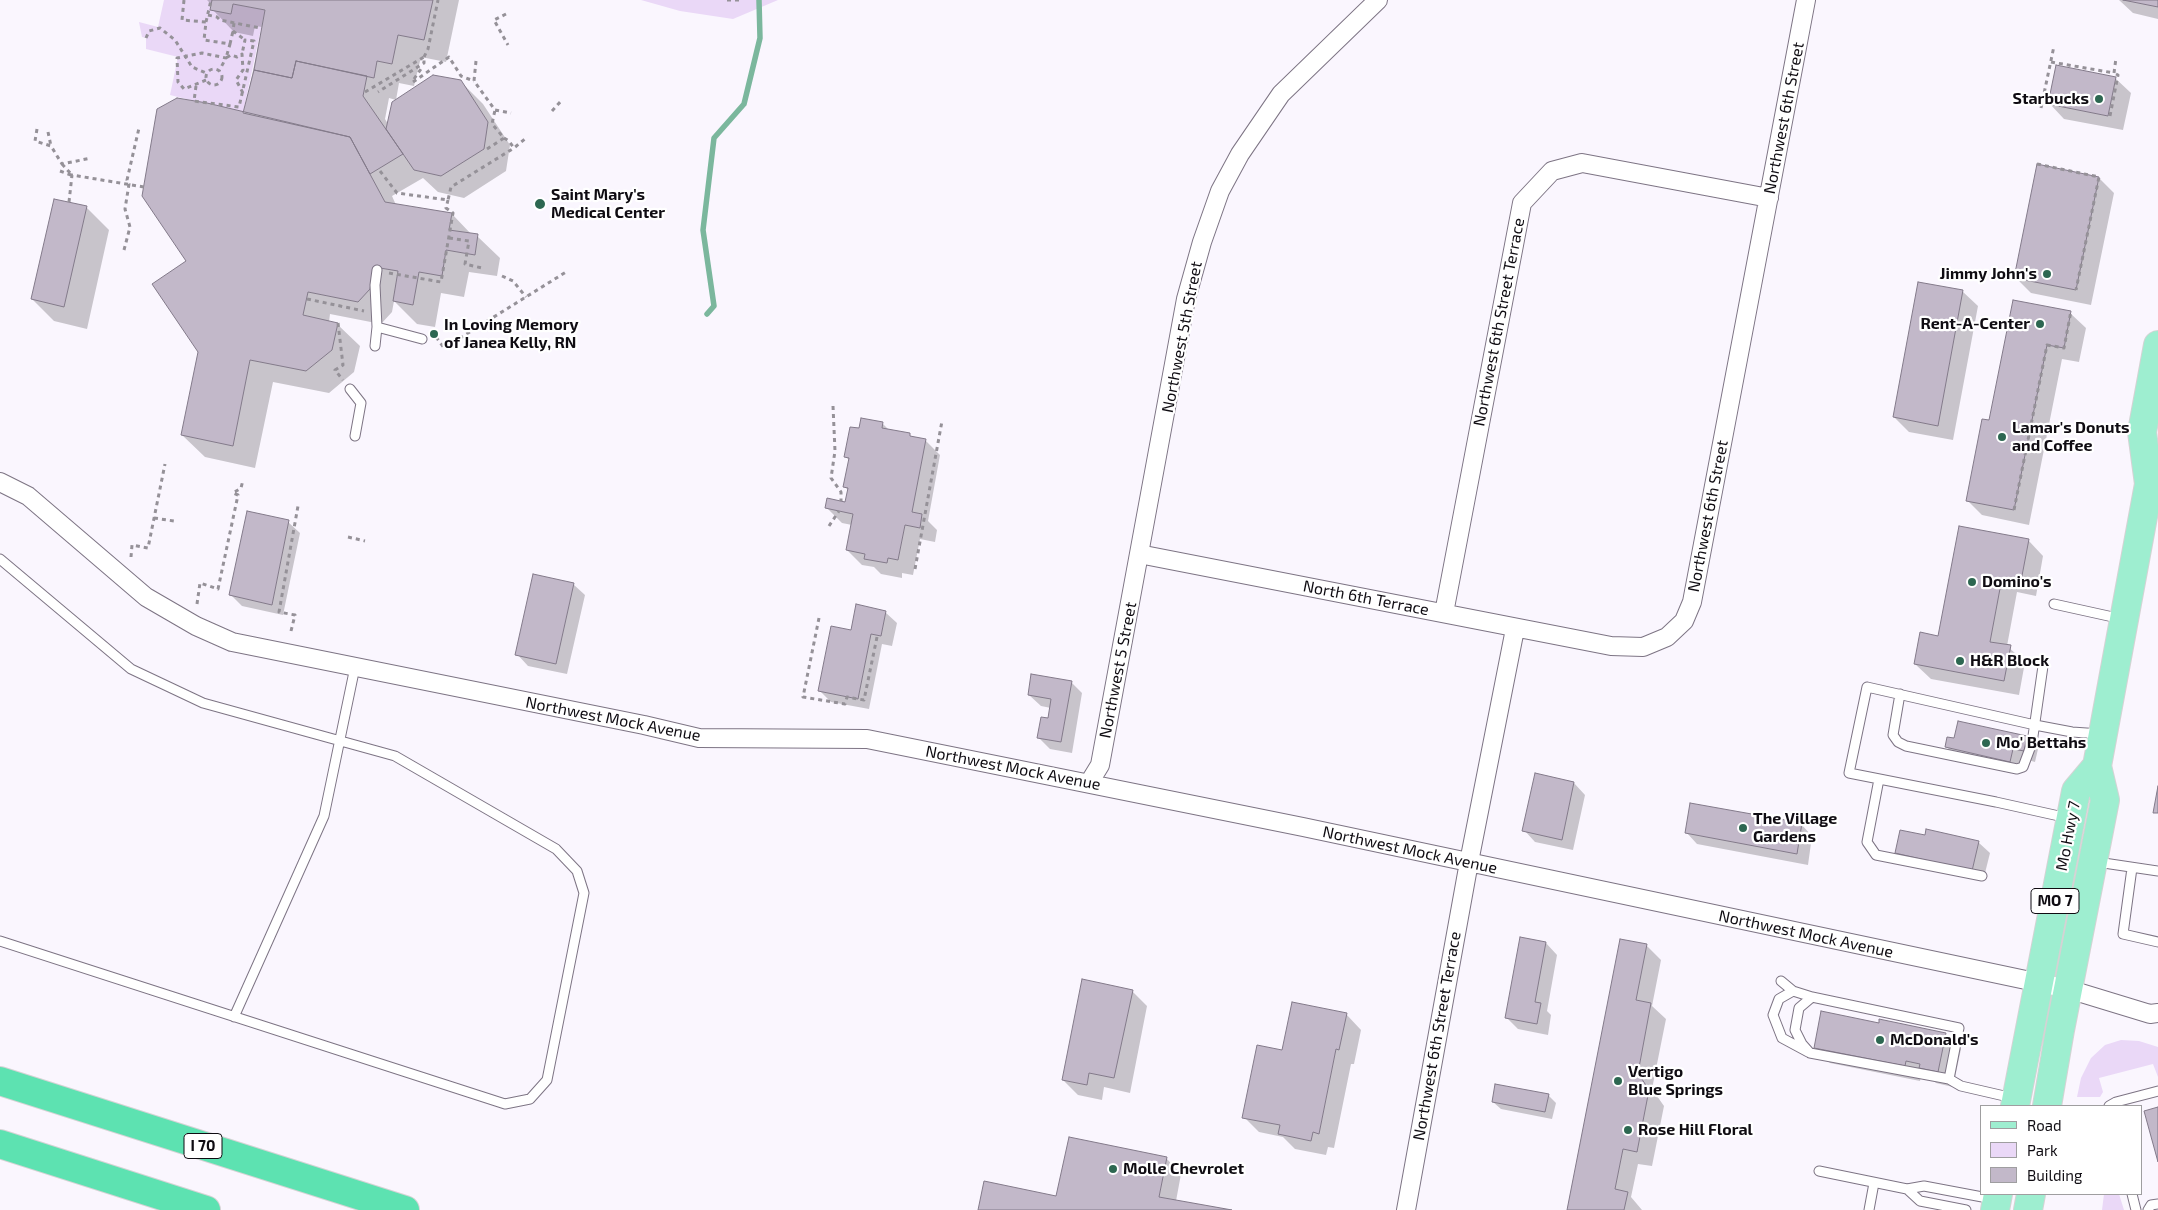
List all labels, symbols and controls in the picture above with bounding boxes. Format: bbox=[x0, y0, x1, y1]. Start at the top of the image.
street label: Northwest 6th Street bbox=[1760, 40, 1808, 196]
place label: Starbucks bbox=[2013, 89, 2089, 109]
marker: Starbucks bbox=[2093, 93, 2105, 105]
place label: Saint Mary's Medical Center bbox=[551, 185, 665, 223]
marker: Saint Mary's Medical Center bbox=[533, 197, 547, 211]
street label: Northwest 6th Street Terrace bbox=[1469, 216, 1529, 428]
street label: Northwest 5th Street bbox=[1158, 260, 1206, 414]
place label: Jimmy John's bbox=[1940, 264, 2037, 284]
marker: Jimmy John's bbox=[2041, 268, 2053, 280]
place label: Rent-A-Center bbox=[1920, 314, 2030, 334]
place label: In Loving Memory of Janea Kelly, RN bbox=[444, 315, 579, 353]
marker: Rent-A-Center bbox=[2034, 318, 2046, 330]
marker: In Loving Memory of Janea Kelly, RN bbox=[428, 328, 440, 340]
place label: Lamar's Donuts and Coffee bbox=[2012, 418, 2130, 456]
marker: Lamar's Donuts and Coffee bbox=[1996, 431, 2008, 443]
street label: Northwest 6th Street bbox=[1684, 438, 1732, 594]
place label: Domino's bbox=[1982, 572, 2052, 592]
street label: North 6th Terrace bbox=[1301, 576, 1431, 620]
marker: Domino's bbox=[1966, 576, 1978, 588]
street label: Northwest 5 Street bbox=[1095, 600, 1141, 740]
place label: H&R Block bbox=[1970, 651, 2049, 671]
marker: H&R Block bbox=[1954, 655, 1966, 667]
street label: Northwest Mock Avenue bbox=[524, 693, 702, 745]
place label: Mo' Bettahs bbox=[1996, 733, 2086, 753]
marker: Mo' Bettahs bbox=[1980, 737, 1992, 749]
street label: Northwest Mock Avenue bbox=[924, 742, 1102, 794]
street label: Mo Hwy 7 bbox=[2052, 799, 2084, 873]
place label: The Village Gardens bbox=[1753, 809, 1837, 847]
street label: Northwest Mock Avenue bbox=[1321, 822, 1499, 878]
marker: The Village Gardens bbox=[1737, 822, 1749, 834]
road number: MO 7 bbox=[2031, 888, 2079, 914]
street label: Northwest Mock Avenue bbox=[1717, 906, 1895, 962]
street label: Northwest 6th Street Terrace bbox=[1409, 930, 1465, 1142]
place label: McDonald's bbox=[1890, 1030, 1979, 1050]
marker: McDonald's bbox=[1874, 1034, 1886, 1046]
place label: Vertigo Blue Springs bbox=[1628, 1062, 1723, 1100]
marker: Vertigo Blue Springs bbox=[1612, 1075, 1624, 1087]
legend bbox=[1980, 1105, 2143, 1195]
text: Road bbox=[2027, 1116, 2062, 1134]
place label: Rose Hill Floral bbox=[1638, 1120, 1753, 1140]
marker: Rose Hill Floral bbox=[1622, 1124, 1634, 1136]
road number: I 70 bbox=[184, 1134, 222, 1158]
text: Park bbox=[2027, 1141, 2058, 1159]
place label: Molle Chevrolet bbox=[1123, 1159, 1244, 1179]
marker: Molle Chevrolet bbox=[1107, 1163, 1119, 1175]
text: Building bbox=[2027, 1166, 2082, 1184]

